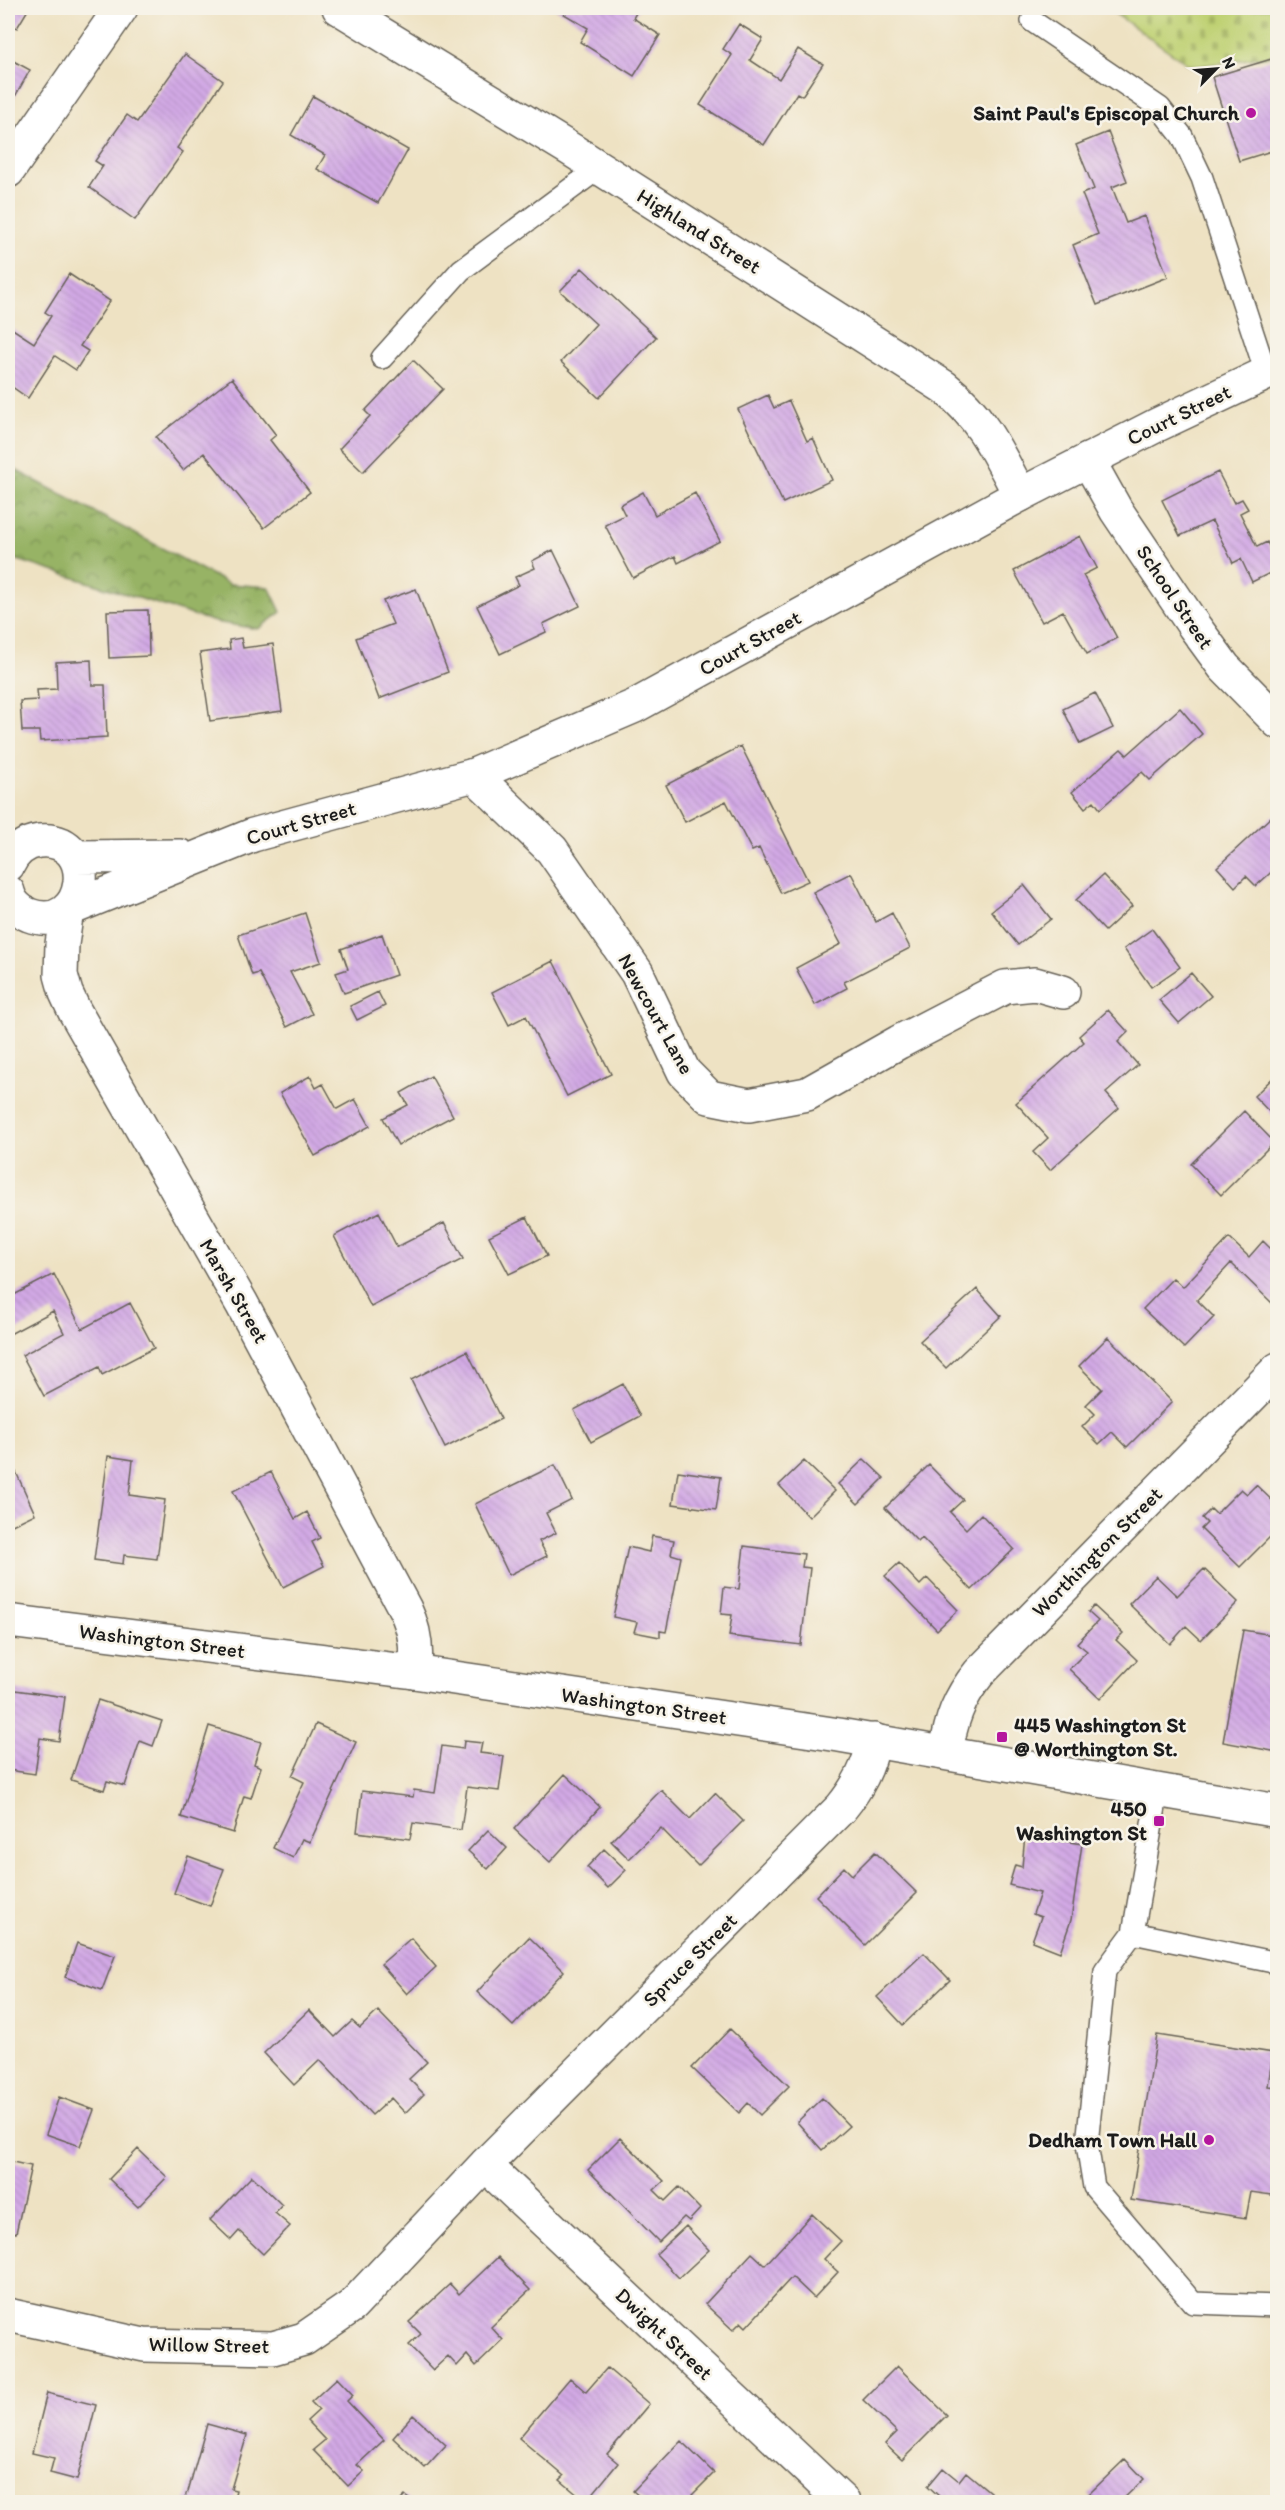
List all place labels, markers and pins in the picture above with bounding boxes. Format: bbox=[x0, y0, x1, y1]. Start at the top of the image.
place label: Saint Paul's Episcopal Church bbox=[973, 100, 1240, 126]
marker: Saint Paul's Episcopal Church bbox=[1244, 106, 1258, 120]
place label: 445 Washington St @ Worthington St. bbox=[1014, 1712, 1186, 1762]
marker: 445 Washington St @ Worthington St. bbox=[995, 1730, 1009, 1744]
place label: 450 Washington St bbox=[1016, 1796, 1147, 1846]
marker: 450 Washington St bbox=[1152, 1814, 1166, 1828]
place label: Dedham Town Hall bbox=[1028, 2127, 1198, 2152]
marker: Dedham Town Hall bbox=[1202, 2133, 1216, 2147]

